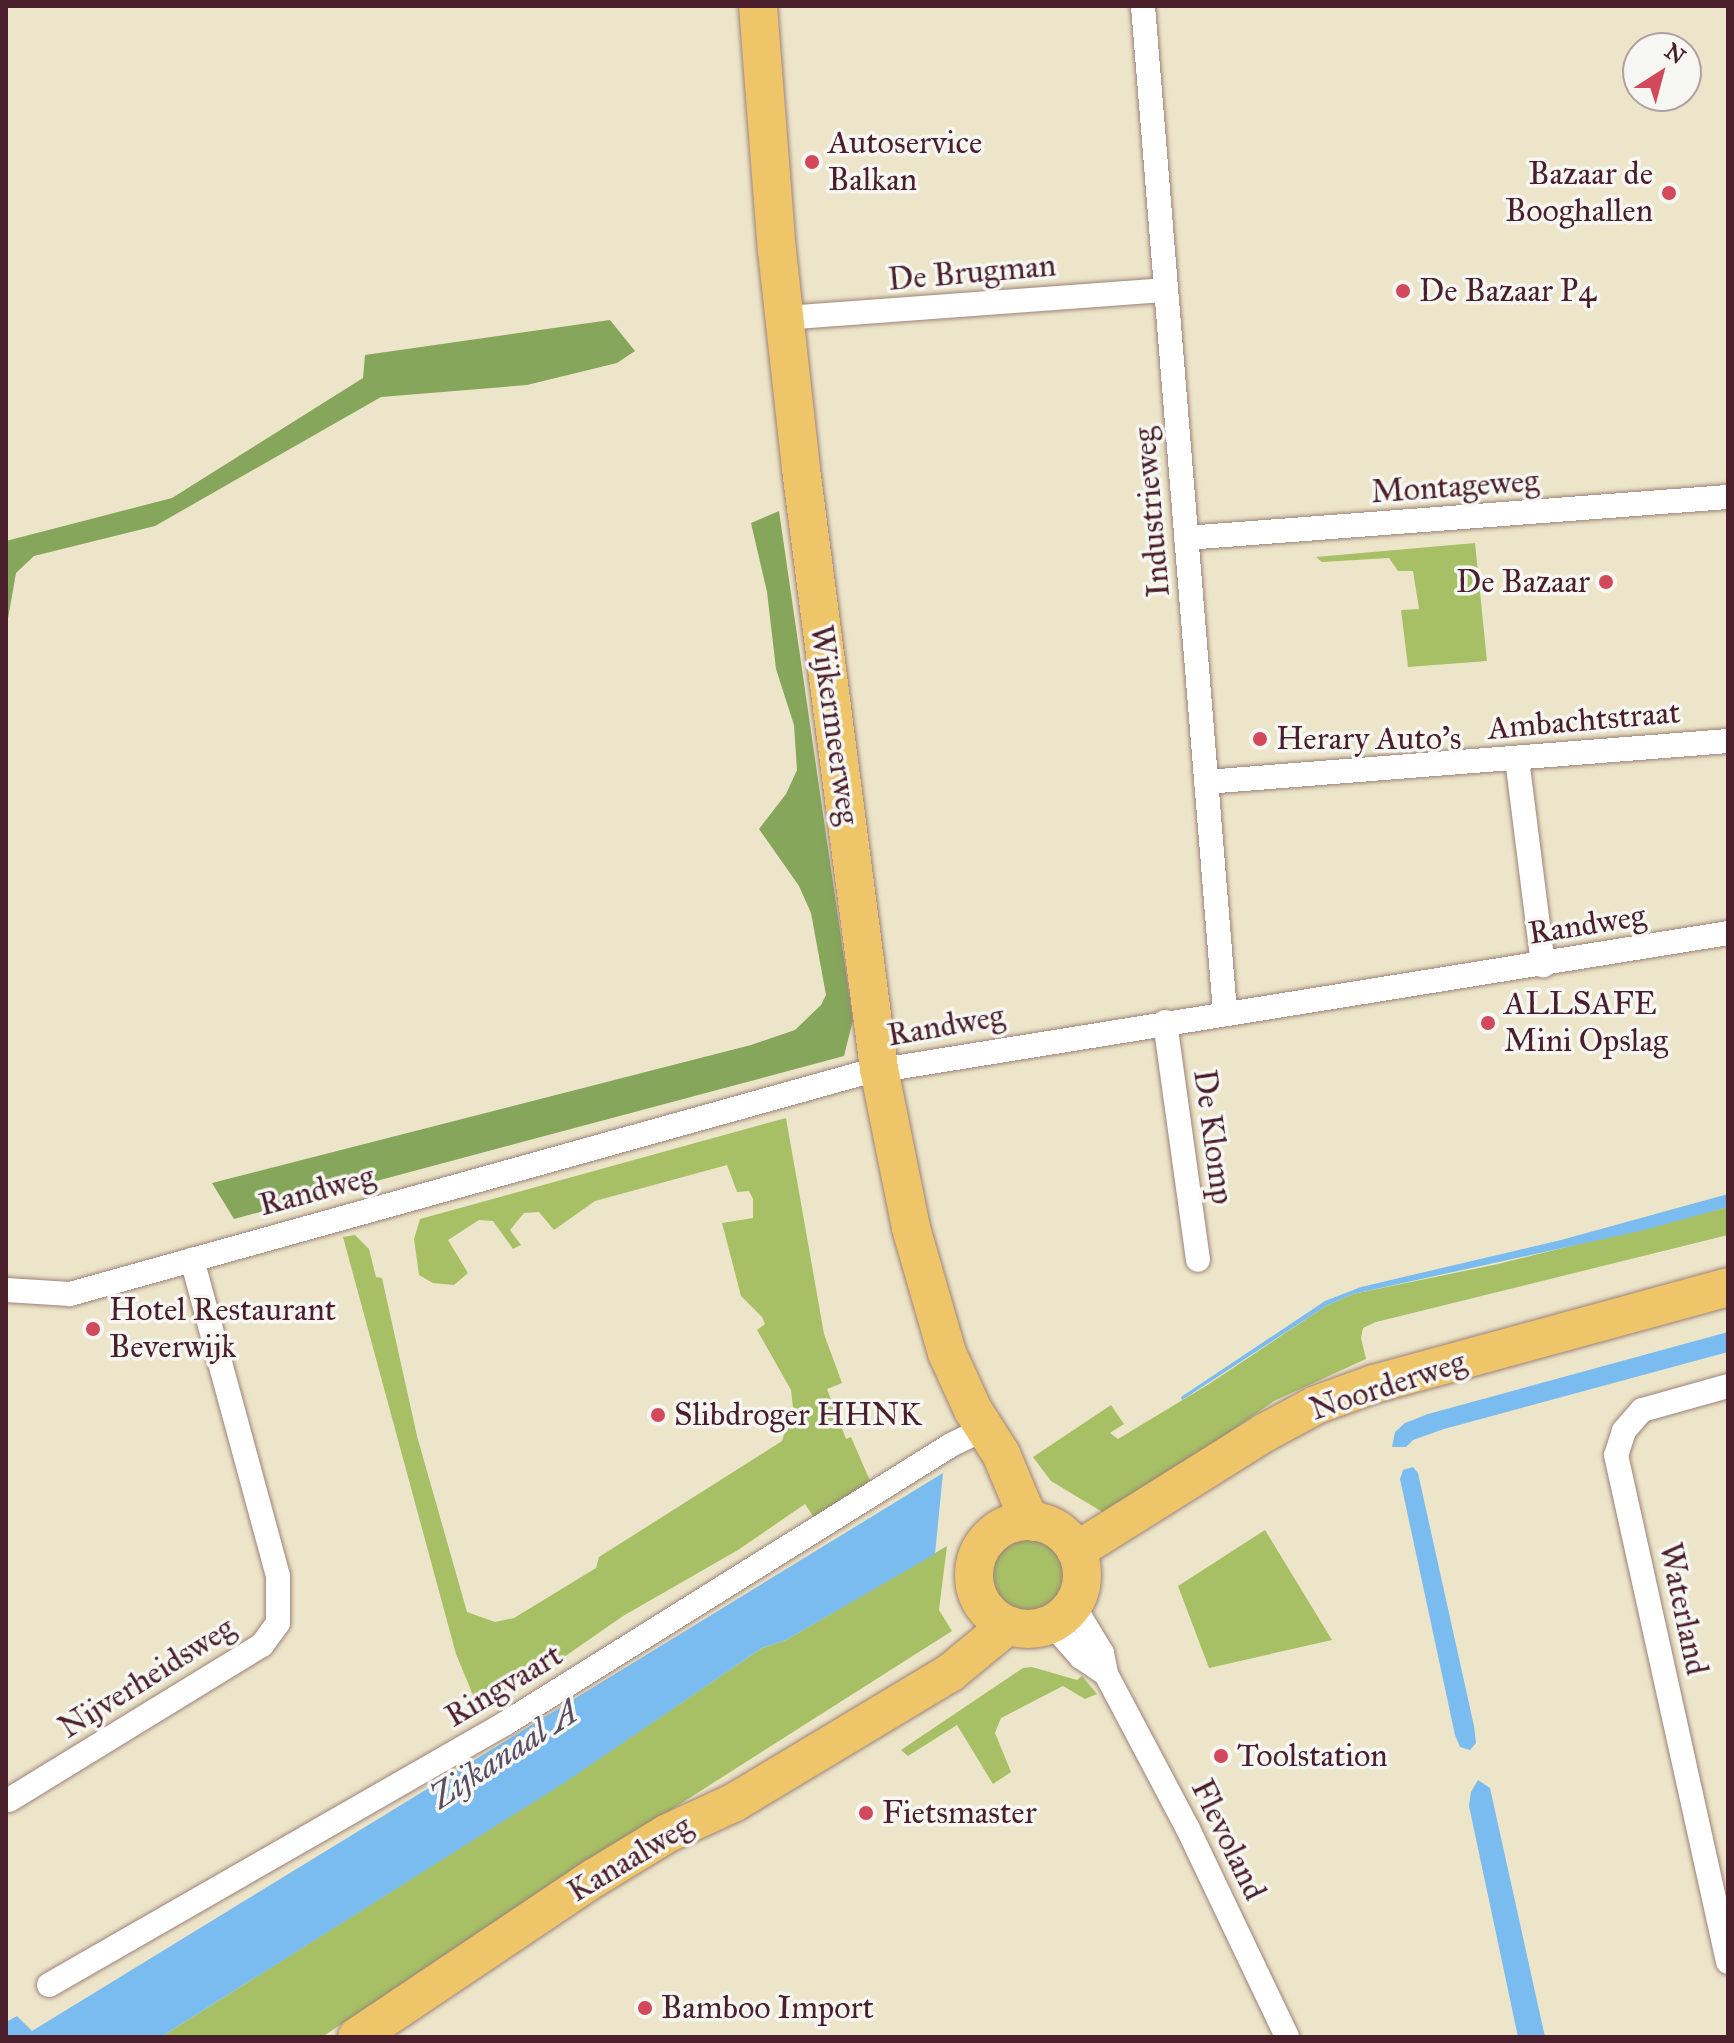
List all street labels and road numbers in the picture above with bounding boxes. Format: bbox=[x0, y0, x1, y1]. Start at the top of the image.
street label: De Brugman bbox=[886, 247, 1058, 299]
street label: Industrieweg bbox=[1125, 426, 1179, 598]
street label: Montageweg bbox=[1370, 462, 1540, 512]
street label: Wijkermeerweg bbox=[801, 623, 867, 827]
street label: Ambachtstraat bbox=[1486, 693, 1682, 749]
street label: Randweg bbox=[1526, 897, 1648, 953]
street label: Randweg bbox=[884, 997, 1008, 1055]
street label: De Klomp bbox=[1185, 1067, 1241, 1207]
street label: Randweg bbox=[255, 1157, 379, 1225]
street label: Noorderweg bbox=[1305, 1343, 1471, 1429]
street label: Waterland bbox=[1650, 1539, 1716, 1679]
street label: Nijverheidsweg bbox=[52, 1609, 242, 1747]
street label: Ringvaart bbox=[438, 1636, 570, 1736]
street label: Flevoland bbox=[1182, 1773, 1274, 1907]
street label: Kanaalweg bbox=[561, 1807, 699, 1911]

